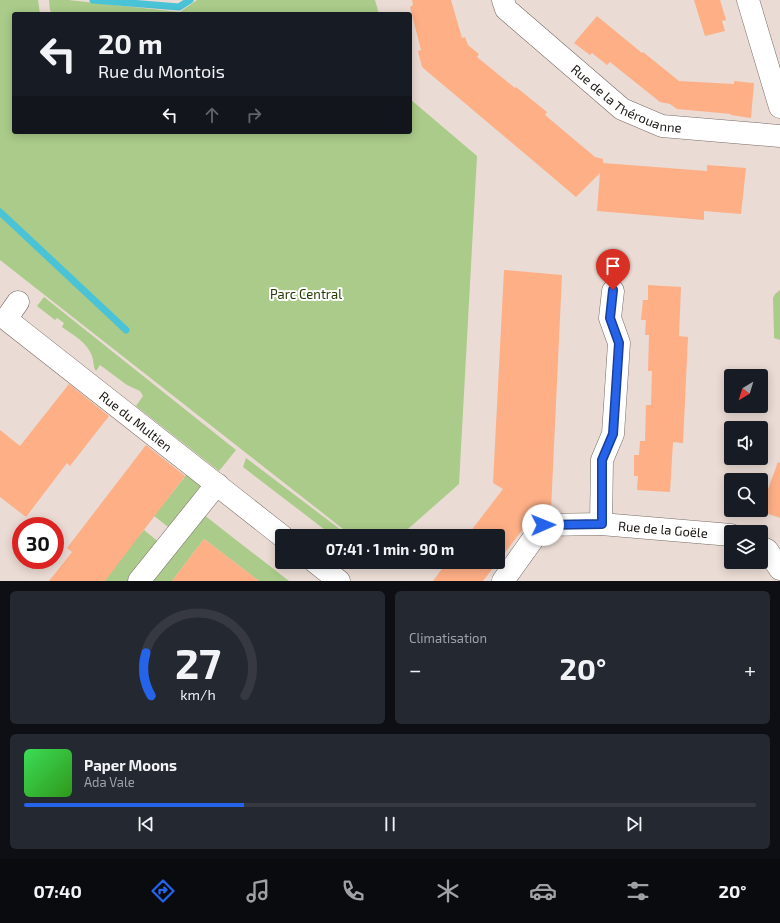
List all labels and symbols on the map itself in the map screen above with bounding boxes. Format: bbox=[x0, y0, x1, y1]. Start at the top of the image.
street label: Rue de la Thérouanne bbox=[568, 61, 682, 136]
pin bbox=[596, 249, 630, 290]
park label: Parc Central bbox=[270, 286, 342, 302]
north arrow bbox=[724, 369, 768, 413]
street label: Rue du Multien bbox=[96, 387, 176, 455]
position arrow bbox=[522, 504, 564, 546]
speed limit sign: 30 bbox=[12, 517, 64, 569]
street label: Rue de la Goële bbox=[617, 517, 708, 541]

